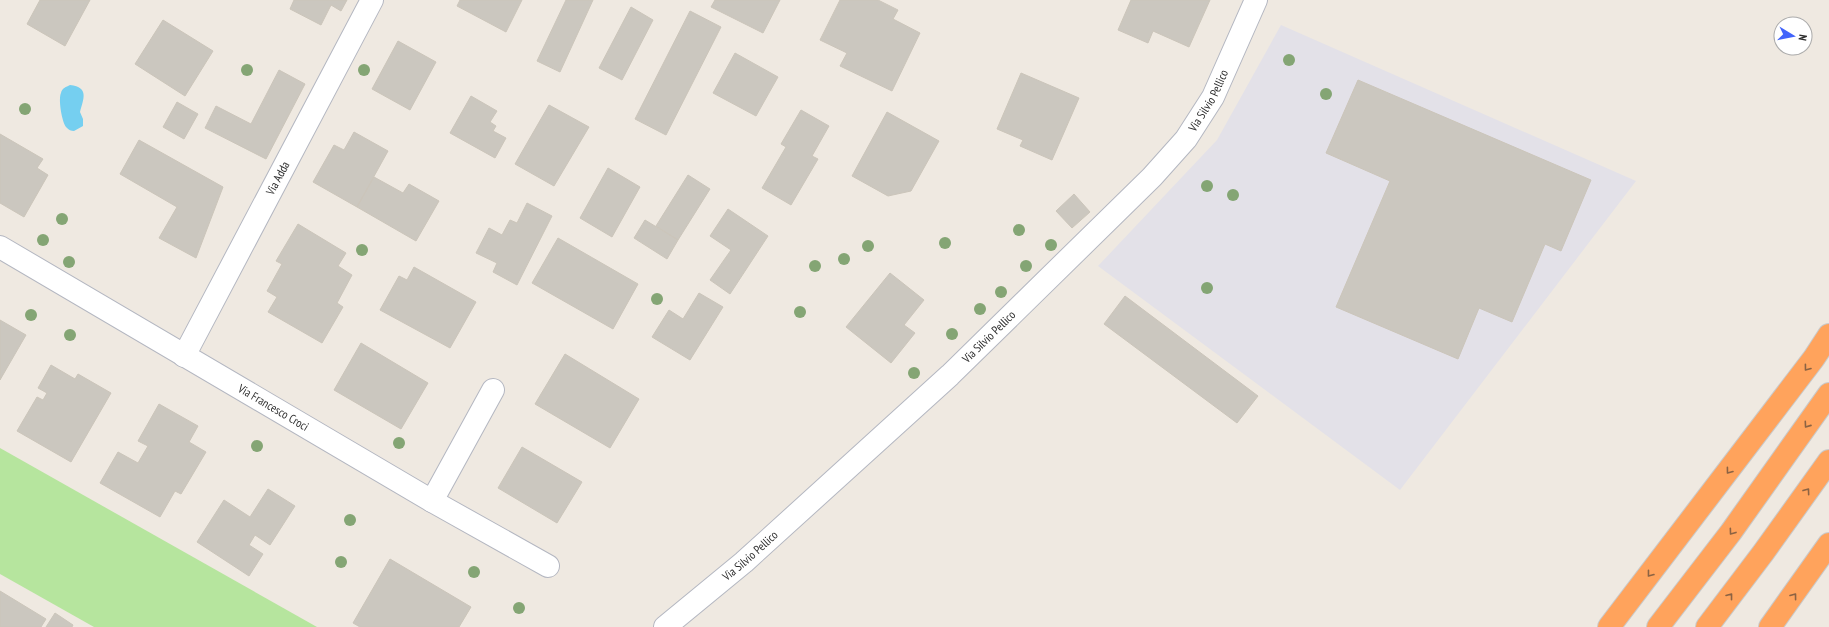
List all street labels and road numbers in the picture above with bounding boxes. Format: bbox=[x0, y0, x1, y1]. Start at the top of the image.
street label: Via Silvio Pellico bbox=[1184, 67, 1231, 135]
street label: Via Adda bbox=[262, 158, 293, 198]
street label: Via Silvio Pellico bbox=[958, 307, 1018, 367]
street label: Via Francesco Croci bbox=[235, 380, 312, 434]
street label: Via Silvio Pellico bbox=[718, 527, 781, 584]

